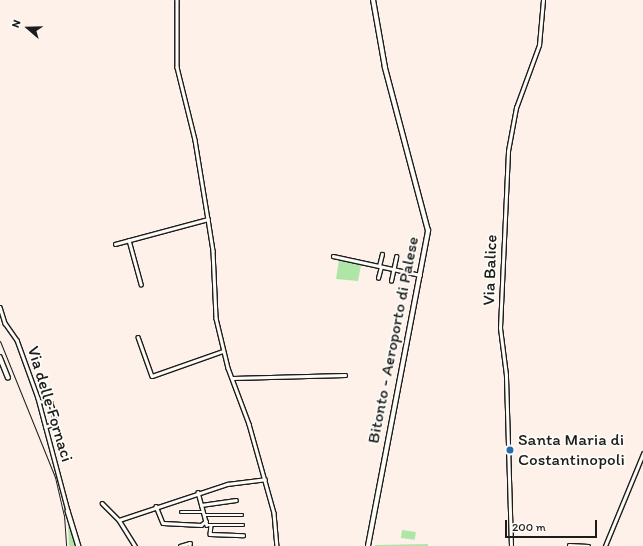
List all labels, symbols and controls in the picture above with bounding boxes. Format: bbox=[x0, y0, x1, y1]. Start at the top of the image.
north arrow bbox=[8, 8, 48, 48]
text: N bbox=[9, 18, 24, 29]
street label: Via Balice bbox=[479, 234, 501, 306]
street label: Bitonto - Aeroporto di Palese bbox=[363, 235, 423, 445]
street label: Via delle Fornaci bbox=[23, 344, 77, 464]
place label: Santa Maria di Costantinopoli bbox=[518, 430, 625, 470]
marker: Santa Maria di Costantinopoli bbox=[505, 445, 515, 455]
scale bar bbox=[507, 512, 599, 538]
text: 200 m bbox=[512, 520, 546, 534]

